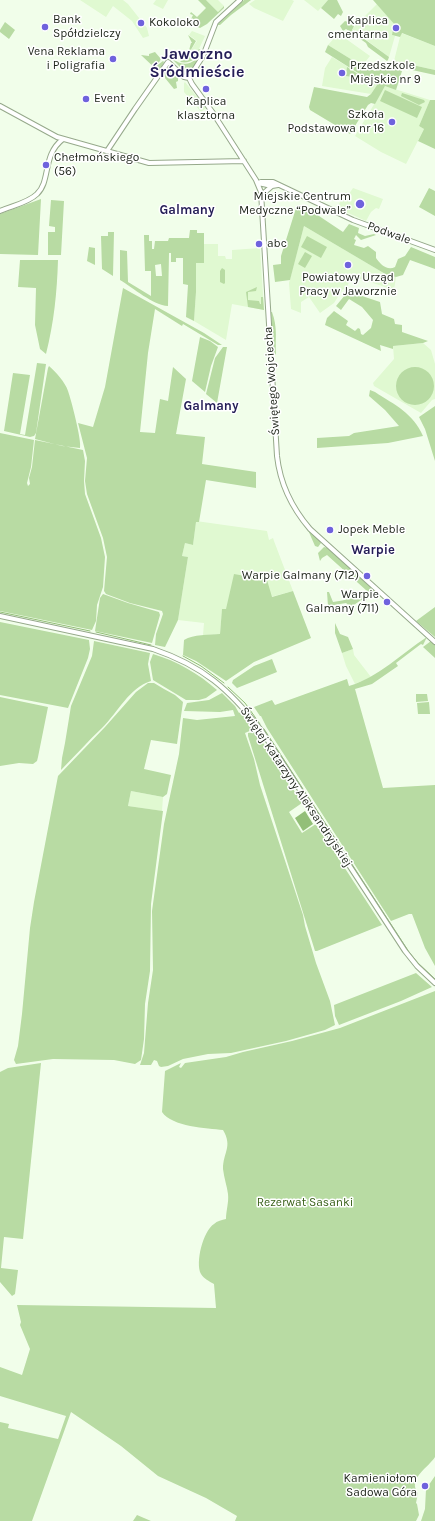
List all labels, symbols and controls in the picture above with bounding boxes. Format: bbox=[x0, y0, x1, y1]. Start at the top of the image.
place label: Bank Spółdzielczy bbox=[53, 13, 121, 41]
place label: Kaplica cmentarna bbox=[328, 14, 388, 42]
place label: Kokoloko bbox=[149, 16, 199, 30]
marker: Kokoloko bbox=[136, 18, 146, 28]
marker: Bank Spółdzielczy bbox=[40, 22, 50, 32]
marker: Kaplica cmentarna bbox=[391, 23, 401, 33]
district label: Jaworzno Śródmieście bbox=[150, 44, 244, 82]
place label: Vena Reklama i Poligrafia bbox=[28, 45, 105, 73]
marker: Vena Reklama i Poligrafia bbox=[108, 54, 118, 64]
place label: Przedszkole Miejskie nr 9 bbox=[350, 59, 421, 87]
marker: Przedszkole Miejskie nr 9 bbox=[337, 68, 347, 78]
marker: Kaplica klasztorna bbox=[201, 84, 211, 94]
place label: Event bbox=[94, 92, 125, 106]
marker: Event bbox=[81, 94, 91, 104]
place label: Kaplica klasztorna bbox=[177, 95, 235, 123]
place label: Szkoła Podstawowa nr 16 bbox=[288, 108, 384, 136]
marker: Szkoła Podstawowa nr 16 bbox=[387, 117, 397, 127]
place label: Chełmońskiego (56) bbox=[54, 151, 139, 179]
marker: Chełmońskiego (56) bbox=[41, 160, 51, 170]
place label: Miejskie Centrum Medyczne “Podwale” bbox=[239, 190, 351, 218]
marker: Miejskie Centrum Medyczne “Podwale” bbox=[354, 198, 366, 210]
district label: Galmany bbox=[160, 202, 214, 218]
street label: Podwale bbox=[365, 219, 413, 247]
place label: abc bbox=[267, 237, 287, 251]
marker: abc bbox=[254, 239, 264, 249]
marker: Powiatowy Urząd Pracy w Jaworznie bbox=[343, 260, 353, 270]
place label: Powiatowy Urząd Pracy w Jaworznie bbox=[299, 271, 397, 299]
street label: Świętego Wojciecha bbox=[261, 326, 283, 436]
district label: Galmany bbox=[184, 398, 238, 414]
place label: Jopek Meble bbox=[338, 523, 405, 537]
marker: Jopek Meble bbox=[325, 525, 335, 535]
district label: Warpie bbox=[351, 542, 395, 558]
place label: Warpie Galmany (712) bbox=[242, 569, 359, 583]
marker: Warpie Galmany (712) bbox=[362, 571, 372, 581]
place label: Warpie Galmany (711) bbox=[306, 588, 379, 616]
marker: Warpie Galmany (711) bbox=[382, 597, 392, 607]
street label: Świętej Katarzyny Aleksandryjskiej bbox=[237, 704, 355, 870]
park label: Rezerwat Sasanki bbox=[257, 1196, 353, 1210]
place label: Kamieniołom Sadowa Góra bbox=[344, 1472, 417, 1500]
marker: Kamieniołom Sadowa Góra bbox=[420, 1481, 430, 1491]

